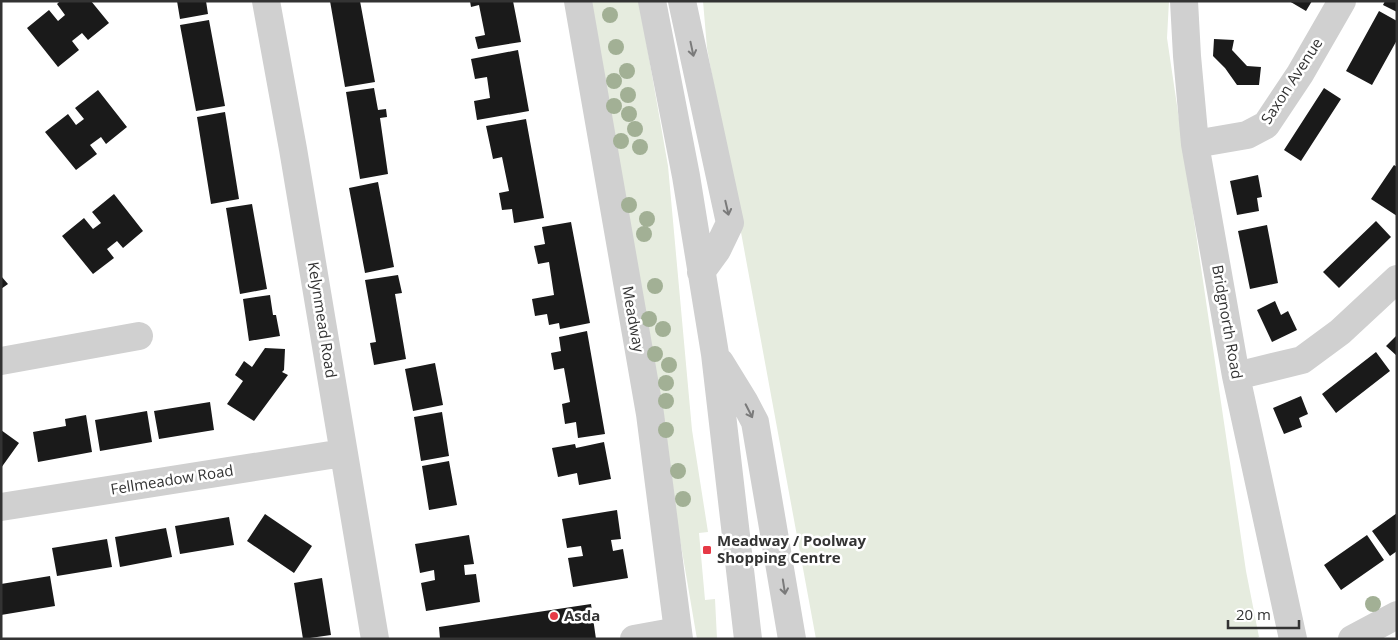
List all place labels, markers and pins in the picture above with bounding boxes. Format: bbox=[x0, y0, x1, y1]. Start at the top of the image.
place label: Meadway / Poolway Shopping Centre bbox=[717, 530, 866, 567]
marker: Meadway / Poolway Shopping Centre bbox=[701, 544, 713, 556]
place label: Asda bbox=[564, 605, 600, 625]
marker: Asda bbox=[548, 610, 560, 622]

